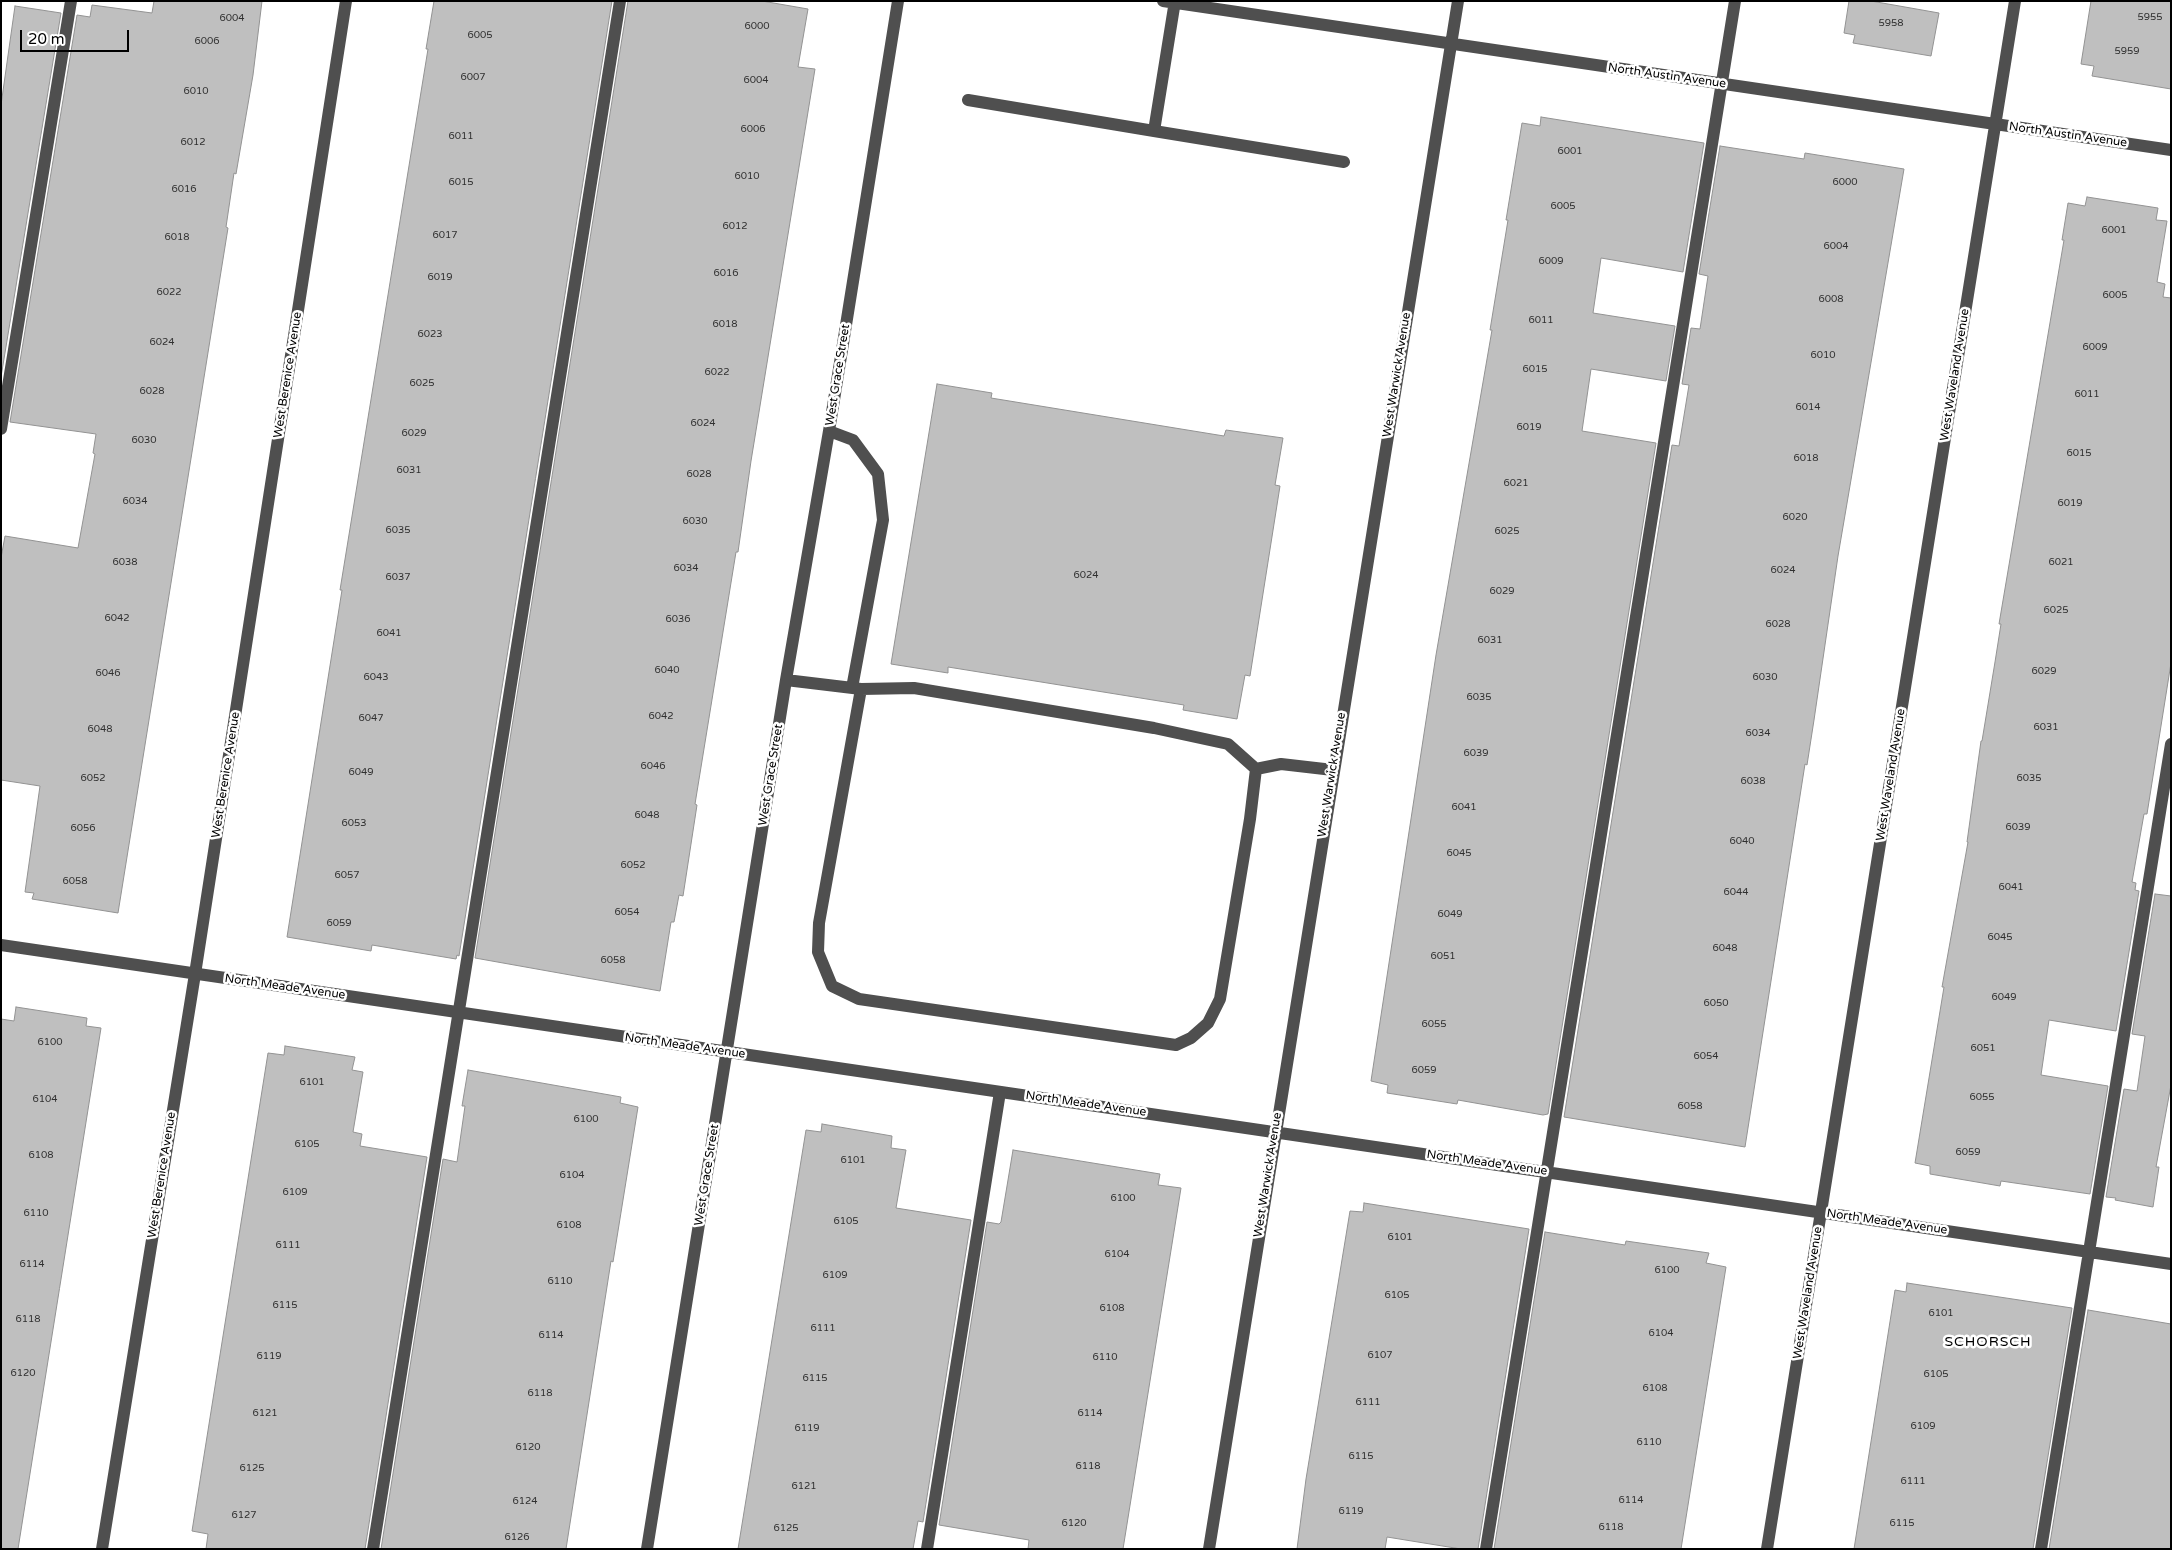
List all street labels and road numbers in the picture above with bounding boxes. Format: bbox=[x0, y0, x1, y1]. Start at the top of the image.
street label: North Austin Avenue bbox=[1607, 61, 1727, 91]
street label: North Austin Avenue bbox=[2008, 120, 2128, 150]
street label: West Waveland Avenue bbox=[1937, 308, 1973, 442]
street label: West Berenice Avenue bbox=[271, 311, 305, 439]
street label: West Warwick Avenue bbox=[1380, 312, 1414, 438]
street label: West Grace Street bbox=[823, 323, 853, 427]
street label: West Waveland Avenue bbox=[1873, 708, 1909, 842]
street label: West Berenice Avenue bbox=[209, 711, 243, 839]
street label: West Warwick Avenue bbox=[1315, 712, 1349, 838]
street label: West Grace Street bbox=[756, 723, 786, 827]
street label: North Meade Avenue bbox=[224, 971, 346, 1003]
street label: North Meade Avenue bbox=[624, 1030, 746, 1062]
street label: North Meade Avenue bbox=[1025, 1088, 1147, 1120]
street label: West Berenice Avenue bbox=[145, 1111, 179, 1239]
street label: West Warwick Avenue bbox=[1251, 1112, 1285, 1238]
street label: West Grace Street bbox=[692, 1123, 722, 1227]
street label: North Meade Avenue bbox=[1426, 1147, 1548, 1179]
street label: North Meade Avenue bbox=[1826, 1206, 1948, 1238]
street label: West Waveland Avenue bbox=[1790, 1226, 1826, 1360]

